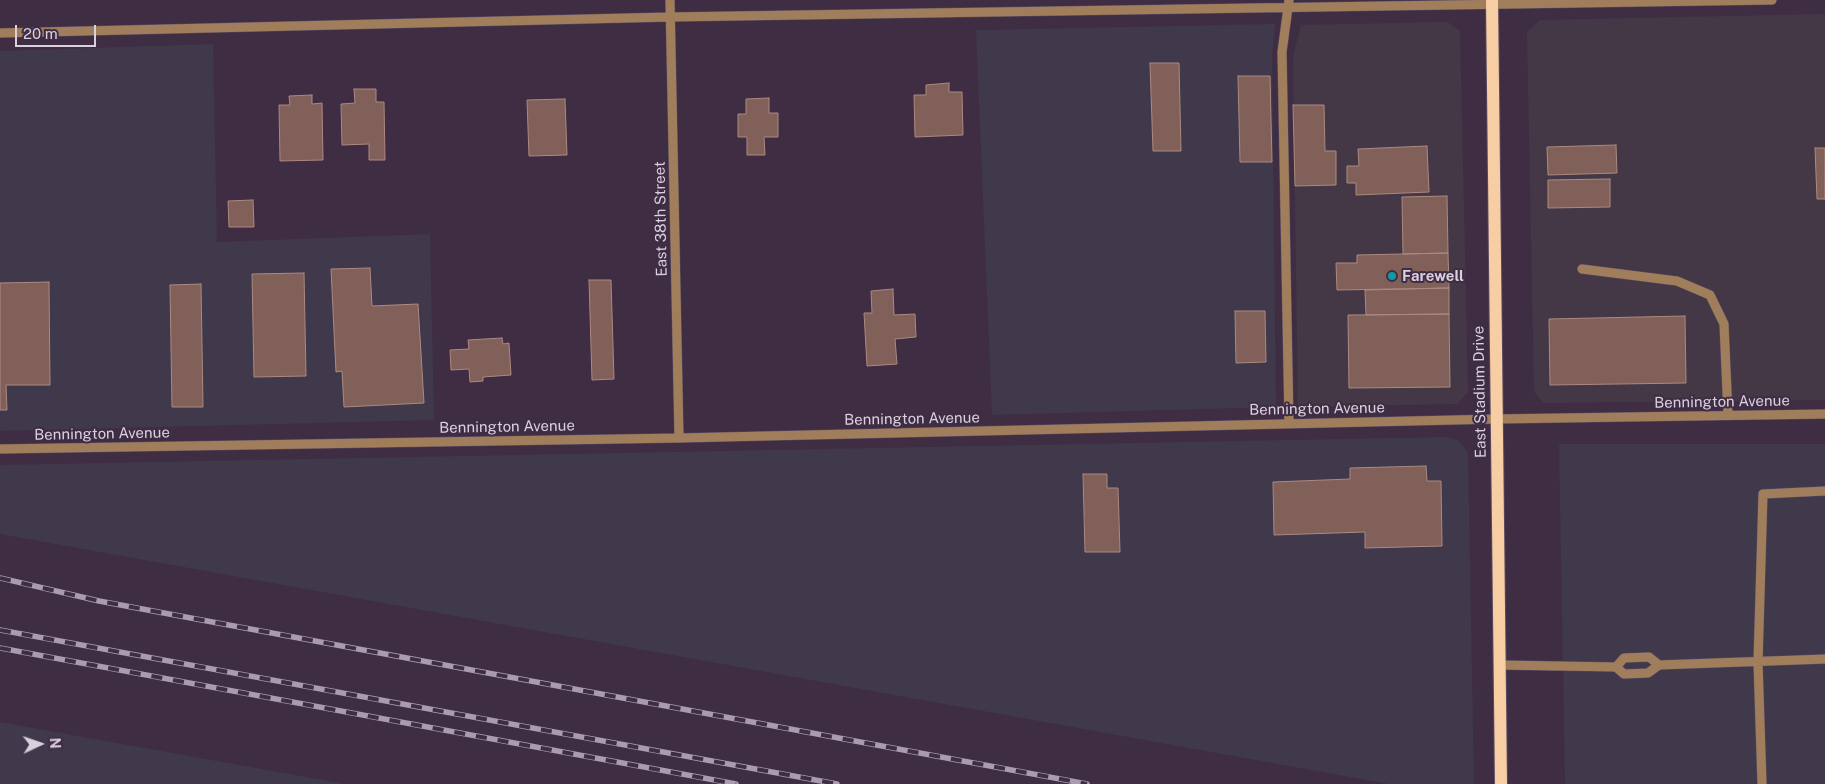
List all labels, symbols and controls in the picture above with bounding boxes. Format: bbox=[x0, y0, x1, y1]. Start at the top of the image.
scale bar bbox=[18, 15, 99, 47]
text: 20 m bbox=[23, 25, 58, 42]
street label: East 38th Street bbox=[651, 161, 671, 277]
place label: Farewell bbox=[1402, 267, 1464, 285]
marker: Farewell bbox=[1386, 270, 1398, 282]
street label: East Stadium Drive bbox=[1470, 326, 1490, 458]
street label: Bennington Avenue bbox=[1654, 392, 1790, 412]
street label: Bennington Avenue bbox=[1249, 399, 1385, 419]
street label: Bennington Avenue bbox=[844, 409, 980, 429]
street label: Bennington Avenue bbox=[439, 417, 575, 437]
street label: Bennington Avenue bbox=[34, 424, 170, 444]
north arrow bbox=[15, 719, 65, 769]
text: N bbox=[47, 737, 63, 749]

